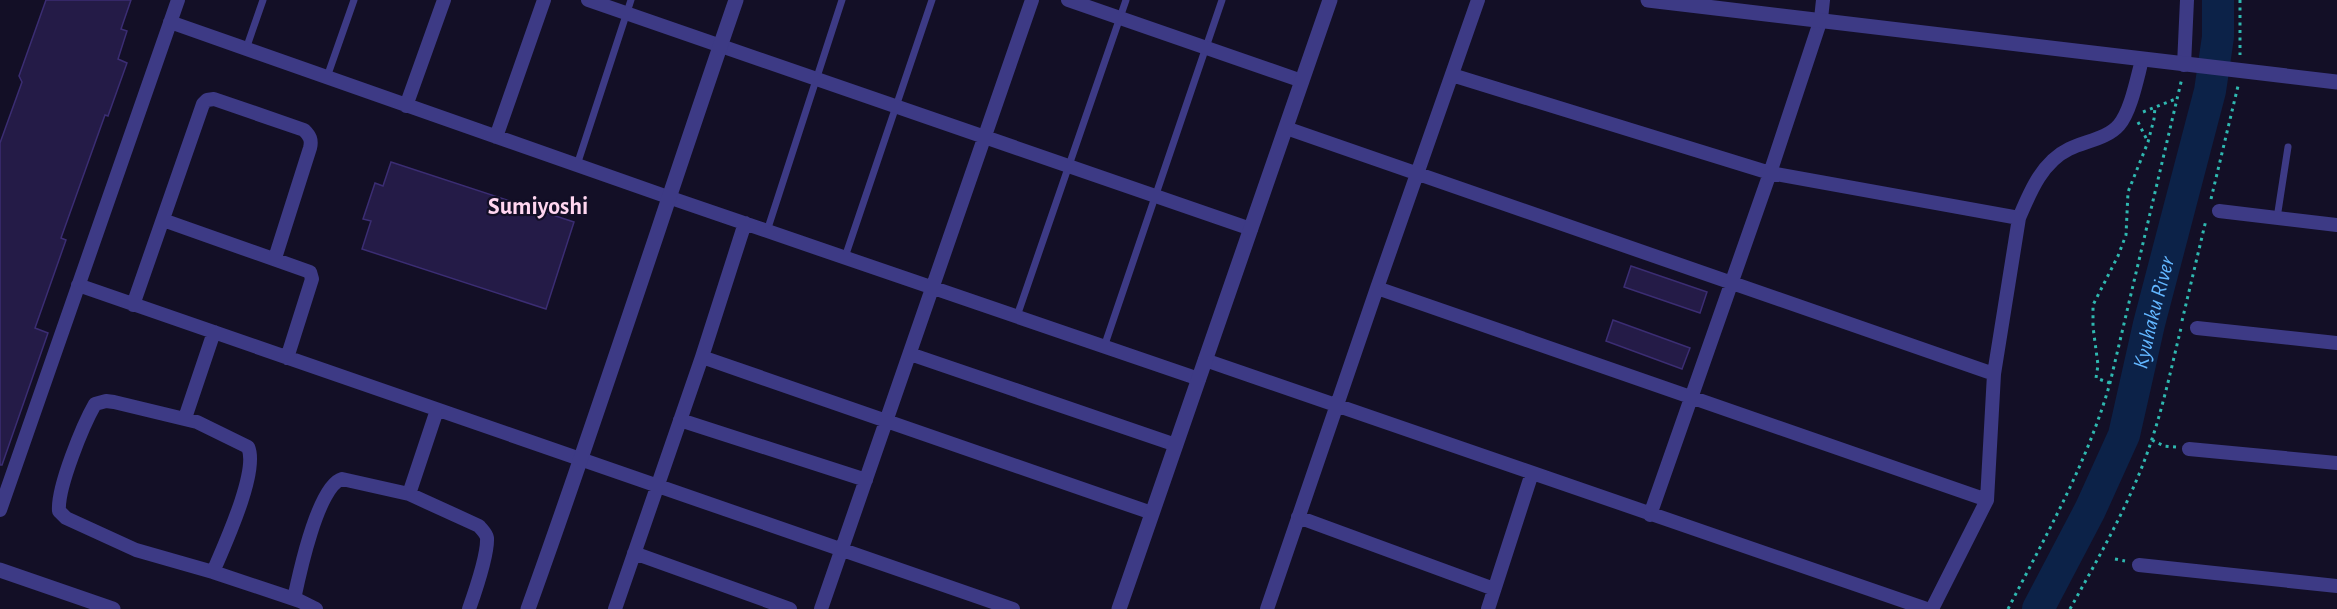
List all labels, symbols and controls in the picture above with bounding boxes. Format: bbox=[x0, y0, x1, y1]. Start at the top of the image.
district label: Sumiyoshi bbox=[488, 195, 588, 219]
water label: Kyuhaku River bbox=[2129, 254, 2178, 371]

